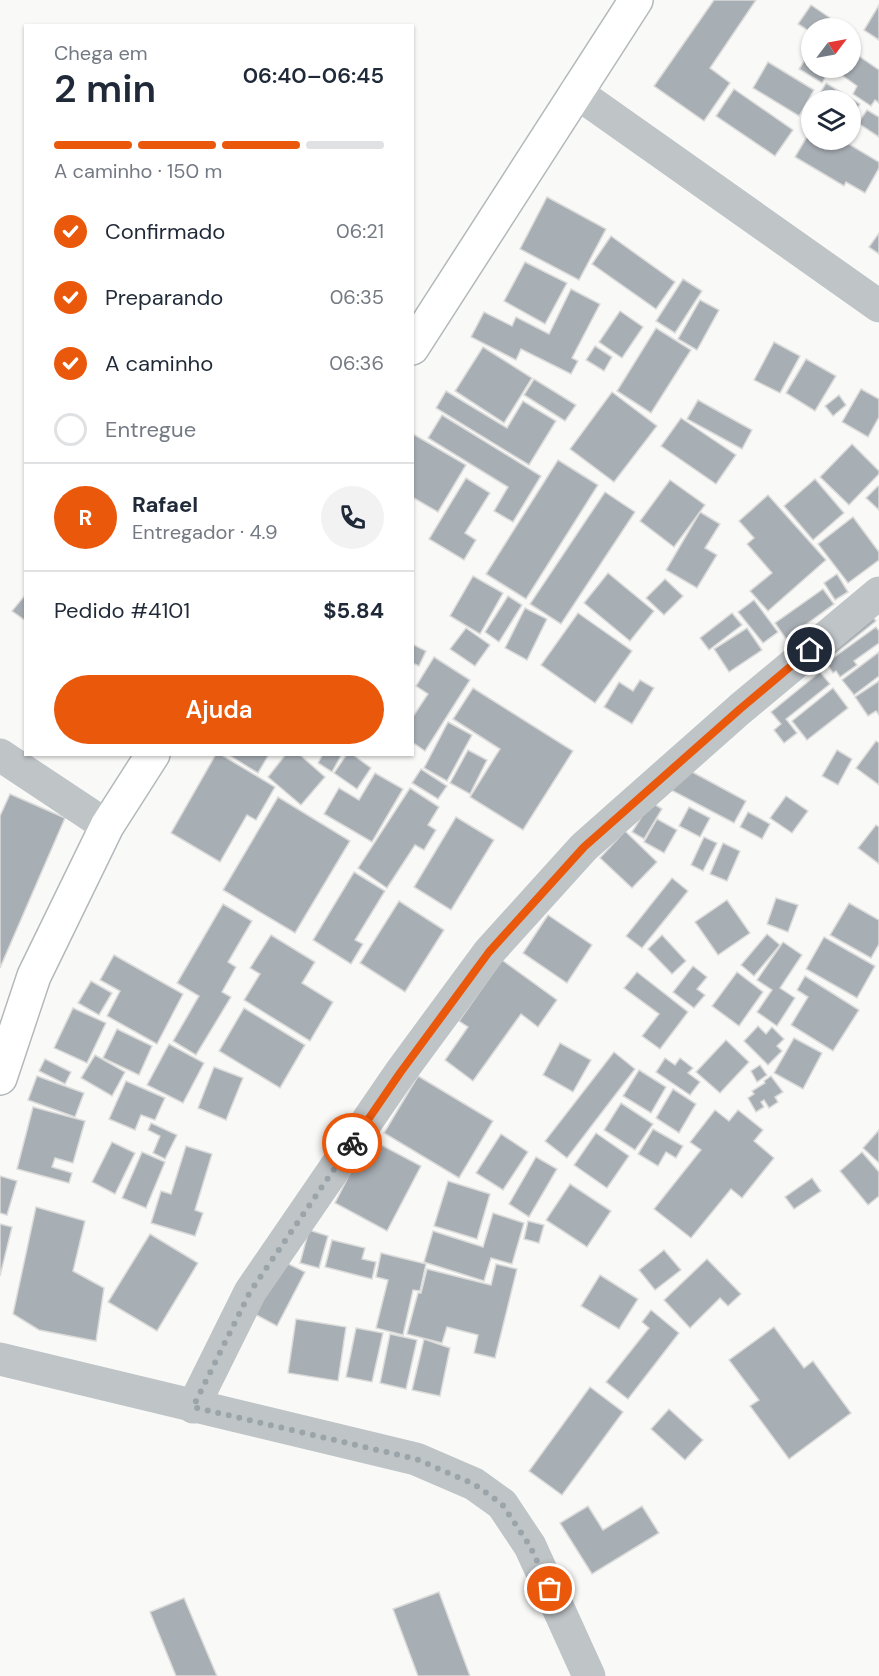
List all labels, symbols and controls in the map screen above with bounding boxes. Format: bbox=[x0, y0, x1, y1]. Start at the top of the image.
north arrow bbox=[801, 18, 861, 78]
map controls bbox=[801, 18, 861, 150]
text: Chega em bbox=[54, 40, 148, 66]
text: 06:40–06:45 bbox=[243, 61, 384, 90]
text: 2 min bbox=[54, 63, 156, 114]
button: layers bbox=[801, 90, 861, 150]
text: A caminho · 150 m bbox=[54, 158, 222, 184]
icon: check bbox=[54, 215, 87, 248]
text: Confirmado bbox=[105, 217, 225, 246]
text: 06:21 bbox=[336, 218, 384, 244]
icon: check bbox=[54, 281, 87, 314]
text: Preparando bbox=[105, 283, 223, 312]
text: 06:35 bbox=[330, 284, 384, 310]
icon: check bbox=[54, 347, 87, 380]
text: A caminho bbox=[105, 349, 213, 378]
text: 06:36 bbox=[329, 350, 384, 376]
text: Entregue bbox=[105, 415, 196, 444]
button: phone bbox=[321, 486, 384, 549]
text: Rafael bbox=[132, 490, 198, 519]
text: R bbox=[79, 503, 92, 532]
text: Entregador · 4.9 bbox=[132, 519, 277, 545]
text: Pedido #4101 bbox=[54, 596, 190, 625]
text: $5.84 bbox=[323, 596, 384, 625]
pin bbox=[784, 624, 835, 675]
icon: home bbox=[793, 633, 826, 666]
button: Ajuda bbox=[54, 675, 384, 744]
courier bbox=[322, 1113, 382, 1173]
icon: bike bbox=[336, 1127, 369, 1160]
pin bbox=[524, 1563, 575, 1614]
icon: bag bbox=[533, 1572, 566, 1605]

